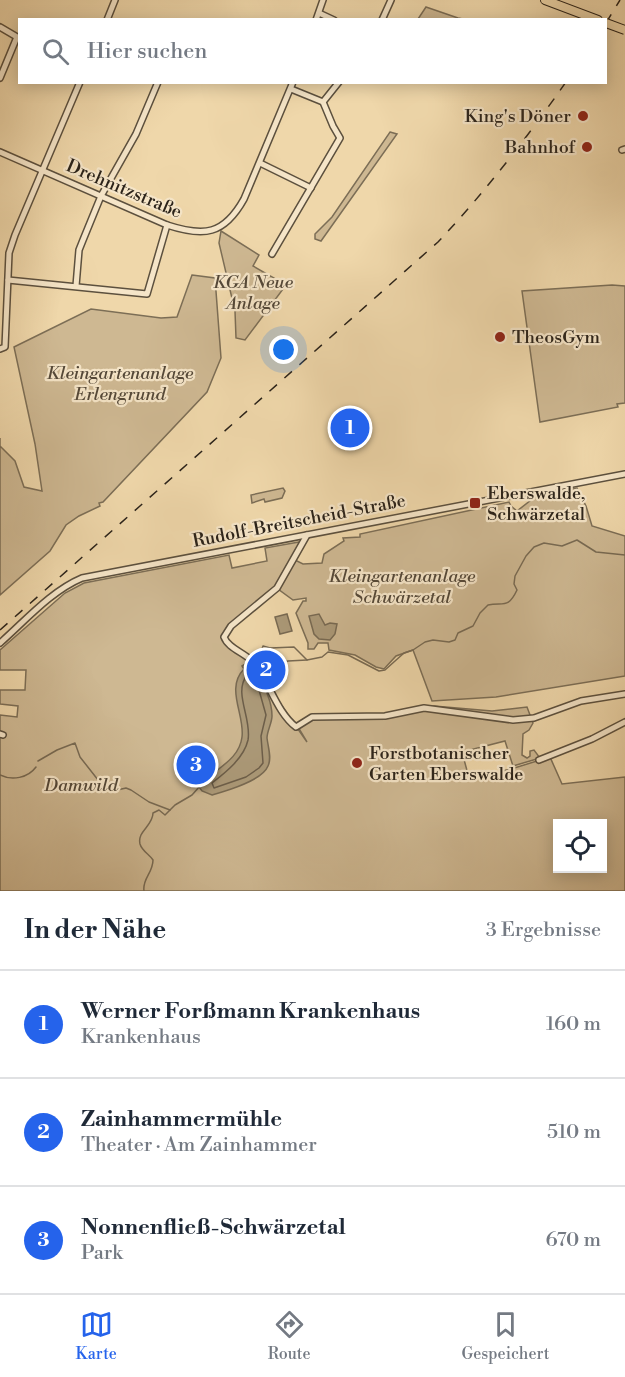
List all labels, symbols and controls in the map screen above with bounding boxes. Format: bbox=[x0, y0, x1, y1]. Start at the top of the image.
search box bbox=[18, 18, 607, 84]
icon: search bbox=[39, 35, 72, 68]
text: Hier suchen bbox=[87, 38, 207, 65]
place label: King's Döner bbox=[465, 105, 571, 128]
marker: King's Döner bbox=[576, 109, 590, 123]
place label: Bahnhof bbox=[504, 136, 576, 159]
marker: Bahnhof bbox=[580, 140, 594, 154]
street label: Drehnitzstraße bbox=[63, 154, 185, 224]
park label: KGA Neue Anlage bbox=[213, 271, 294, 315]
place label: TheosGym bbox=[512, 326, 600, 349]
marker: TheosGym bbox=[493, 330, 507, 344]
your location bbox=[269, 335, 298, 364]
park label: Kleingartenanlage Erlengrund bbox=[47, 362, 194, 406]
pin: 1 bbox=[330, 406, 370, 450]
place label: Eberswalde, Schwärzetal bbox=[487, 482, 586, 526]
street label: Rudolf-Breitscheid-Straße bbox=[191, 489, 407, 553]
marker: Eberswalde, Schwärzetal bbox=[468, 496, 482, 510]
park label: Kleingartenanlage Schwärzetal bbox=[329, 565, 476, 609]
pin: 2 bbox=[246, 648, 286, 692]
pin: 3 bbox=[176, 742, 216, 788]
place label: Forstbotanischer Garten Eberswalde bbox=[369, 742, 523, 786]
marker: Forstbotanischer Garten Eberswalde bbox=[350, 756, 364, 770]
park label: Damwild bbox=[43, 774, 119, 797]
map controls bbox=[553, 819, 607, 873]
button: locate bbox=[553, 819, 607, 873]
text: In der Nähe bbox=[24, 914, 166, 946]
text: 3 Ergebnisse bbox=[486, 918, 601, 943]
text: Werner Forßmann Krankenhaus bbox=[81, 998, 420, 1025]
text: 1 bbox=[39, 1012, 48, 1037]
text: 160 m bbox=[546, 1012, 601, 1037]
text: Krankenhaus bbox=[81, 1025, 201, 1050]
text: Zainhammermühle bbox=[81, 1106, 282, 1133]
text: 2 bbox=[37, 1120, 50, 1145]
text: 510 m bbox=[547, 1120, 601, 1145]
text: Theater · Am Zainhammer bbox=[81, 1133, 317, 1158]
text: Nonnenfließ-Schwärzetal bbox=[81, 1214, 346, 1241]
text: 3 bbox=[37, 1228, 50, 1253]
text: 670 m bbox=[545, 1228, 601, 1253]
text: Park bbox=[81, 1241, 123, 1266]
tab: Karte bbox=[75, 1308, 117, 1364]
tab: Route bbox=[268, 1308, 310, 1364]
tab: Gespeichert bbox=[461, 1308, 550, 1364]

